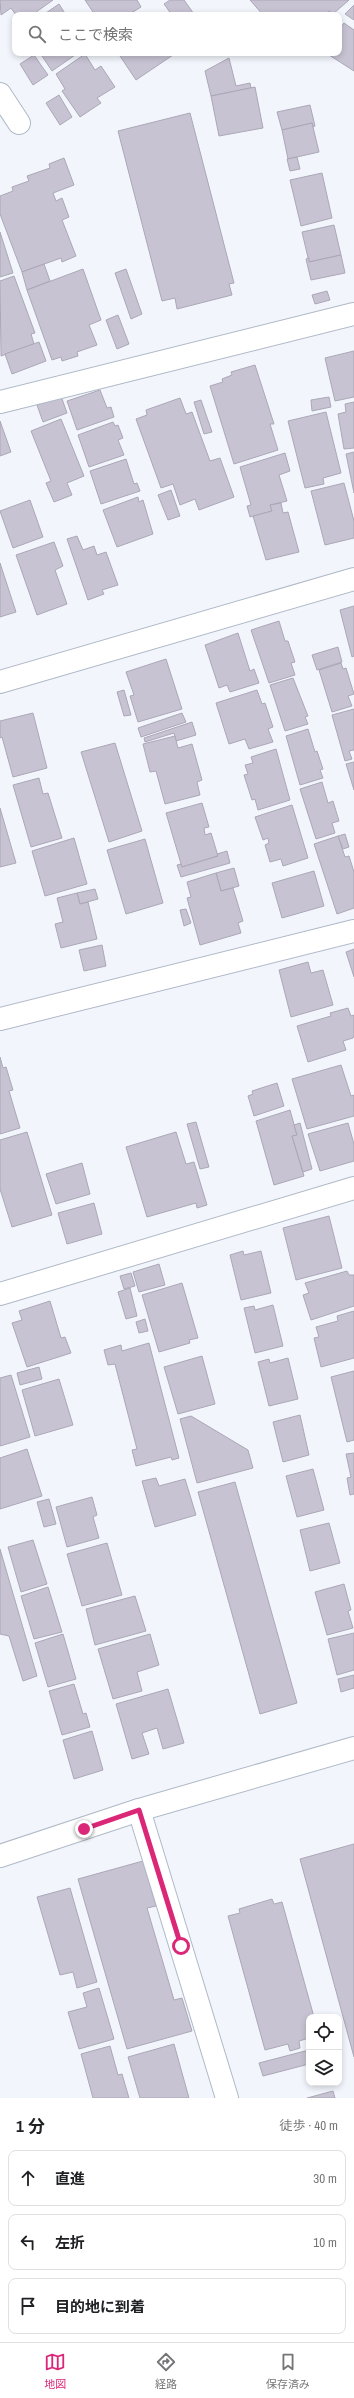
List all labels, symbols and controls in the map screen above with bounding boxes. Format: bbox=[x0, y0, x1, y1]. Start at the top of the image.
search box bbox=[12, 12, 342, 56]
icon: search bbox=[26, 23, 48, 45]
text: ここで検索 bbox=[58, 24, 133, 45]
route end bbox=[75, 1820, 93, 1838]
route start bbox=[172, 1937, 190, 1955]
map controls bbox=[306, 2014, 342, 2086]
button: locate bbox=[306, 2014, 342, 2050]
button: layers bbox=[306, 2050, 342, 2086]
text: 1 分 bbox=[16, 2114, 45, 2137]
text: 徒歩 · 40 m bbox=[279, 2117, 338, 2134]
icon: ahead bbox=[17, 2167, 39, 2189]
text: 直進 bbox=[55, 2168, 85, 2189]
text: 30 m bbox=[313, 2170, 337, 2187]
icon: left bbox=[17, 2231, 39, 2253]
text: 左折 bbox=[55, 2232, 85, 2253]
text: 10 m bbox=[313, 2234, 337, 2251]
icon: arrive bbox=[17, 2295, 39, 2317]
text: 目的地に到着 bbox=[55, 2296, 145, 2317]
tab: 地図 bbox=[44, 2351, 66, 2391]
tab: 経路 bbox=[155, 2351, 177, 2391]
tab: 保存済み bbox=[266, 2351, 310, 2391]

